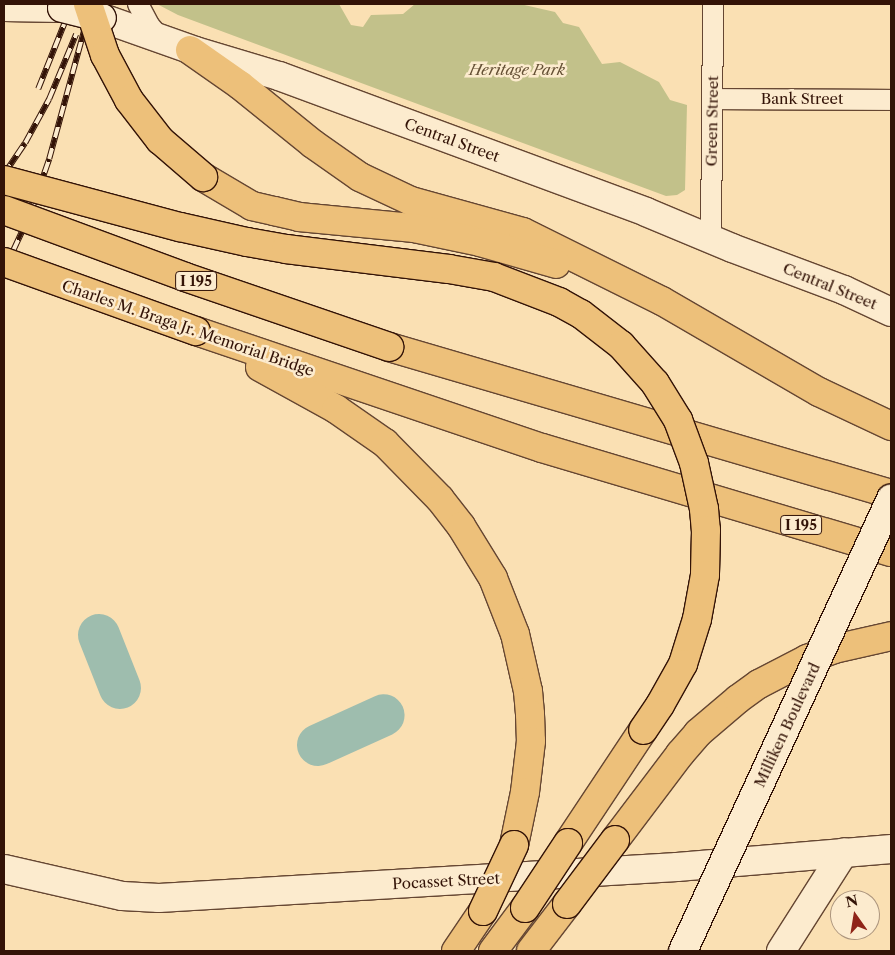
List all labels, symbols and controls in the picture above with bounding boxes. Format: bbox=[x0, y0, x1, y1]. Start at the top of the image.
park label: Heritage Park bbox=[469, 61, 565, 79]
street label: Green Street bbox=[702, 75, 722, 167]
street label: Bank Street bbox=[761, 90, 843, 108]
street label: Central Street bbox=[402, 114, 502, 166]
street label: Central Street bbox=[780, 259, 880, 313]
road number: I 195 bbox=[175, 270, 217, 292]
street label: Charles M. Braga Jr. Memorial Bridge bbox=[60, 276, 316, 380]
road number: I 195 bbox=[780, 514, 822, 536]
street label: Milliken Boulevard bbox=[750, 660, 824, 790]
street label: Pocasset Street bbox=[392, 869, 500, 893]
north arrow bbox=[830, 890, 880, 940]
text: N bbox=[844, 891, 860, 911]

